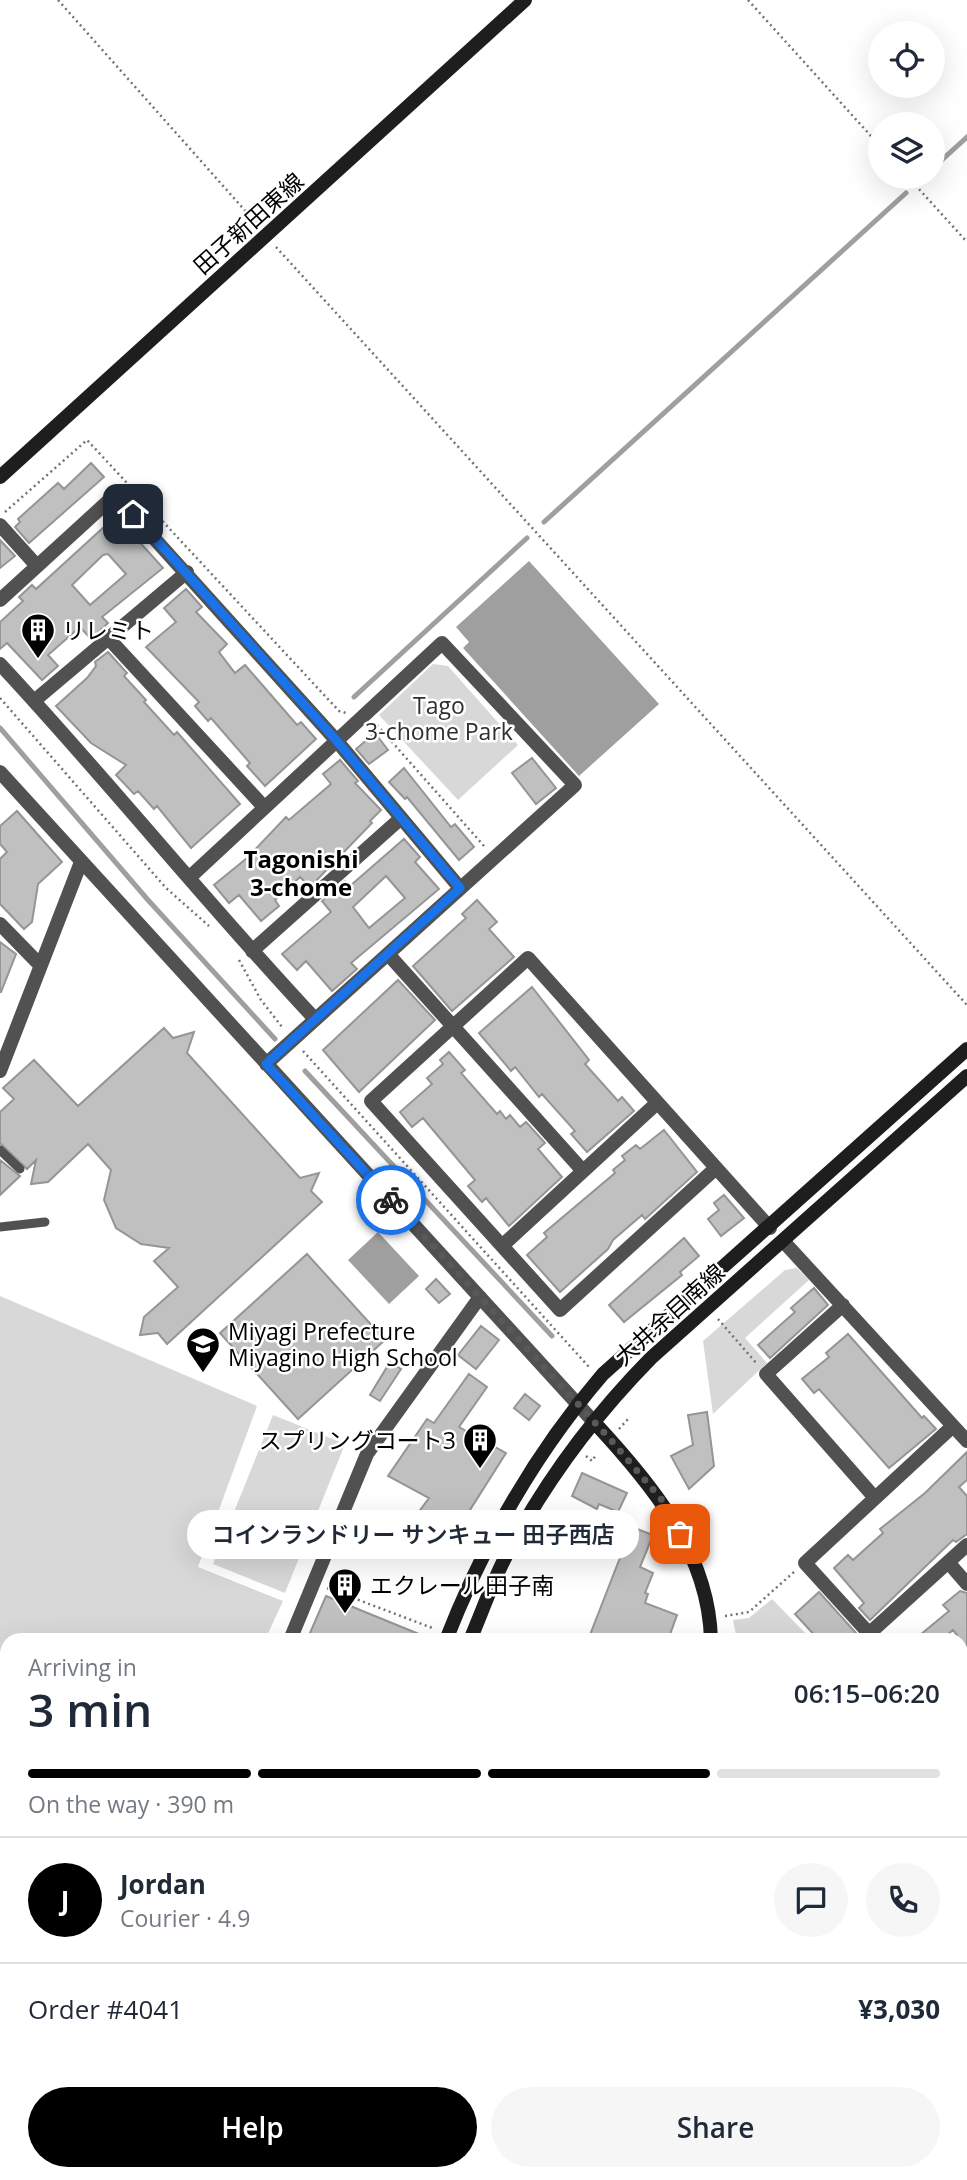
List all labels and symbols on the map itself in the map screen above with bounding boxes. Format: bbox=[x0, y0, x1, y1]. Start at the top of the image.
street label: 田子新田東線 bbox=[186, 165, 310, 281]
pin bbox=[103, 484, 163, 544]
building icon: リレミト bbox=[19, 611, 57, 660]
place label: リレミト bbox=[62, 614, 154, 646]
park label: Tago 3-chome Park bbox=[365, 689, 513, 747]
district label: Tagonishi 3-chome bbox=[244, 842, 358, 903]
courier bbox=[356, 1165, 426, 1235]
street label: 大井余目南線 bbox=[607, 1256, 731, 1372]
place label: Miyagi Prefecture Miyagino High School bbox=[228, 1315, 458, 1373]
school or university icon: Miyagi Prefecture Miyagino High School bbox=[184, 1325, 222, 1374]
building icon: スプリングコート3 bbox=[461, 1421, 499, 1470]
place label: スプリングコート3 bbox=[259, 1424, 456, 1456]
pin bbox=[650, 1504, 710, 1564]
callout: コインランドリー サンキュー 田子西店 bbox=[186, 1510, 638, 1558]
building icon: エクレール田子南 bbox=[326, 1566, 364, 1615]
place label: エクレール田子南 bbox=[370, 1569, 554, 1601]

